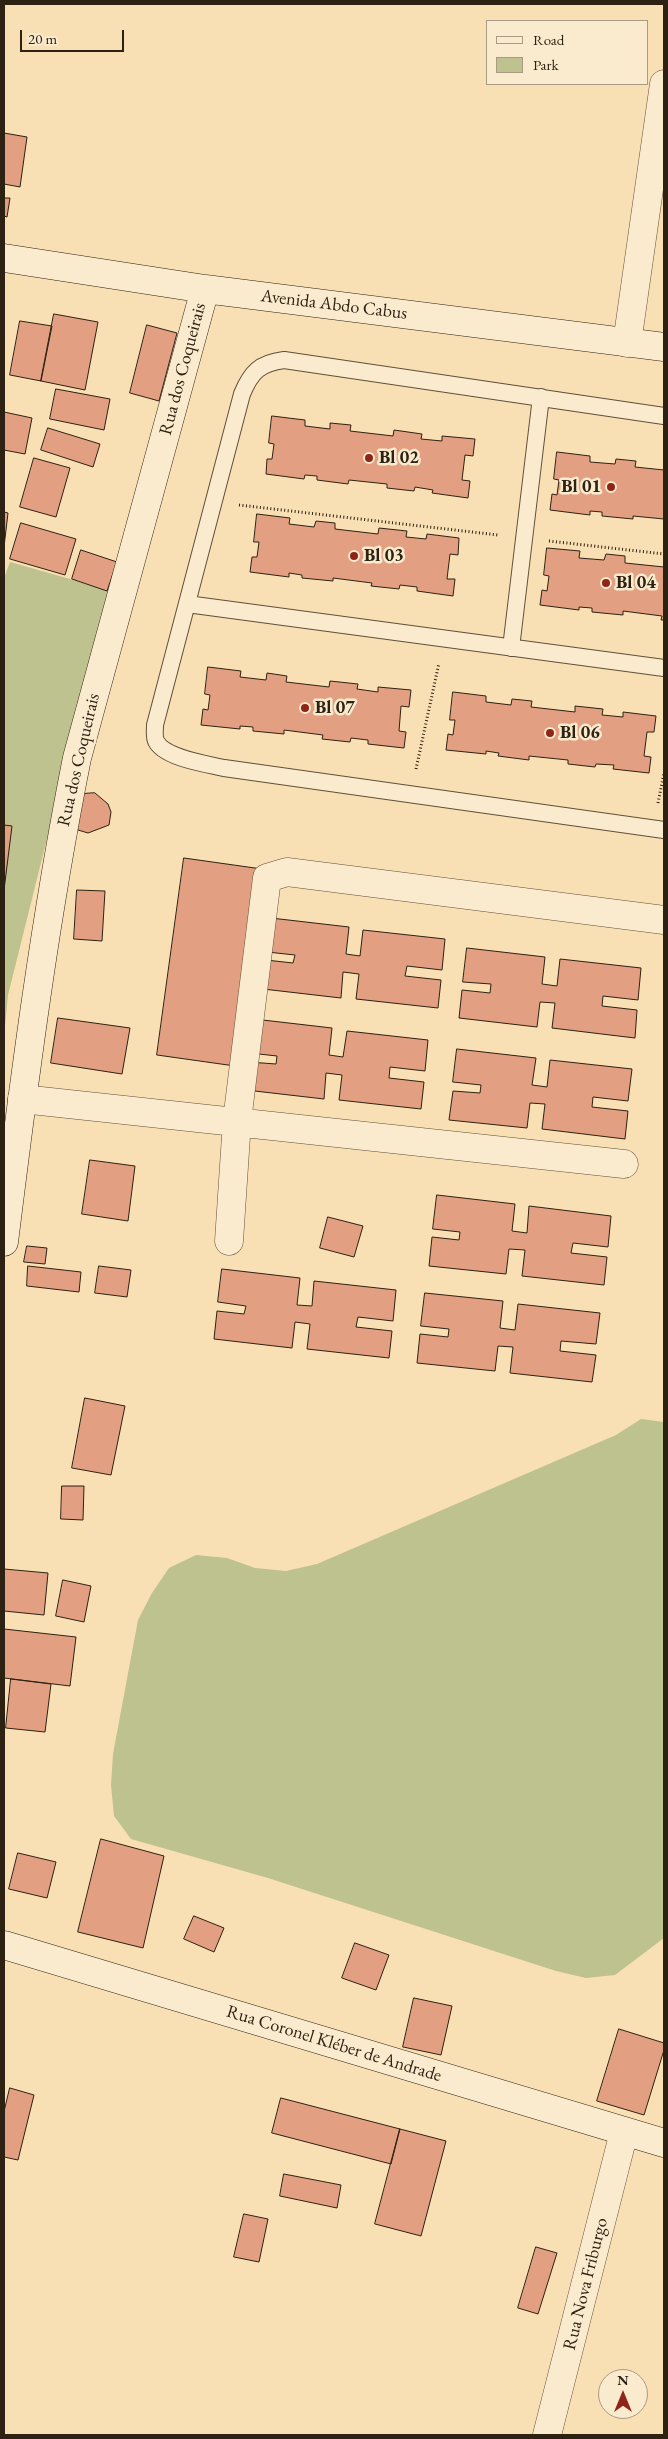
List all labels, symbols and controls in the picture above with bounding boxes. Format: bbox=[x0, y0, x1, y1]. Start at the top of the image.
scale bar bbox=[22, 20, 126, 52]
legend bbox=[486, 20, 648, 85]
text: 20 m bbox=[28, 29, 57, 48]
text: Road bbox=[533, 30, 564, 49]
text: Park bbox=[533, 55, 559, 74]
street label: Avenida Abdo Cabus bbox=[260, 285, 408, 325]
street label: Rua dos Coqueirais bbox=[155, 301, 211, 437]
place label: Bl 02 bbox=[379, 447, 419, 469]
marker: Bl 02 bbox=[363, 452, 375, 464]
place label: Bl 01 bbox=[561, 476, 601, 498]
marker: Bl 01 bbox=[605, 481, 617, 493]
place label: Bl 03 bbox=[364, 545, 404, 567]
marker: Bl 03 bbox=[348, 550, 360, 562]
place label: Bl 04 bbox=[616, 572, 656, 594]
marker: Bl 04 bbox=[600, 577, 612, 589]
street label: Rua dos Coqueirais bbox=[53, 691, 105, 829]
place label: Bl 07 bbox=[315, 697, 355, 719]
marker: Bl 07 bbox=[299, 702, 311, 714]
place label: Bl 06 bbox=[560, 722, 600, 744]
marker: Bl 06 bbox=[544, 727, 556, 739]
street label: Rua Coronel Kléber de Andrade bbox=[224, 2001, 444, 2087]
street label: Rua Nova Friburgo bbox=[559, 2216, 613, 2352]
north arrow bbox=[598, 2369, 648, 2419]
text: N bbox=[617, 2371, 629, 2389]

